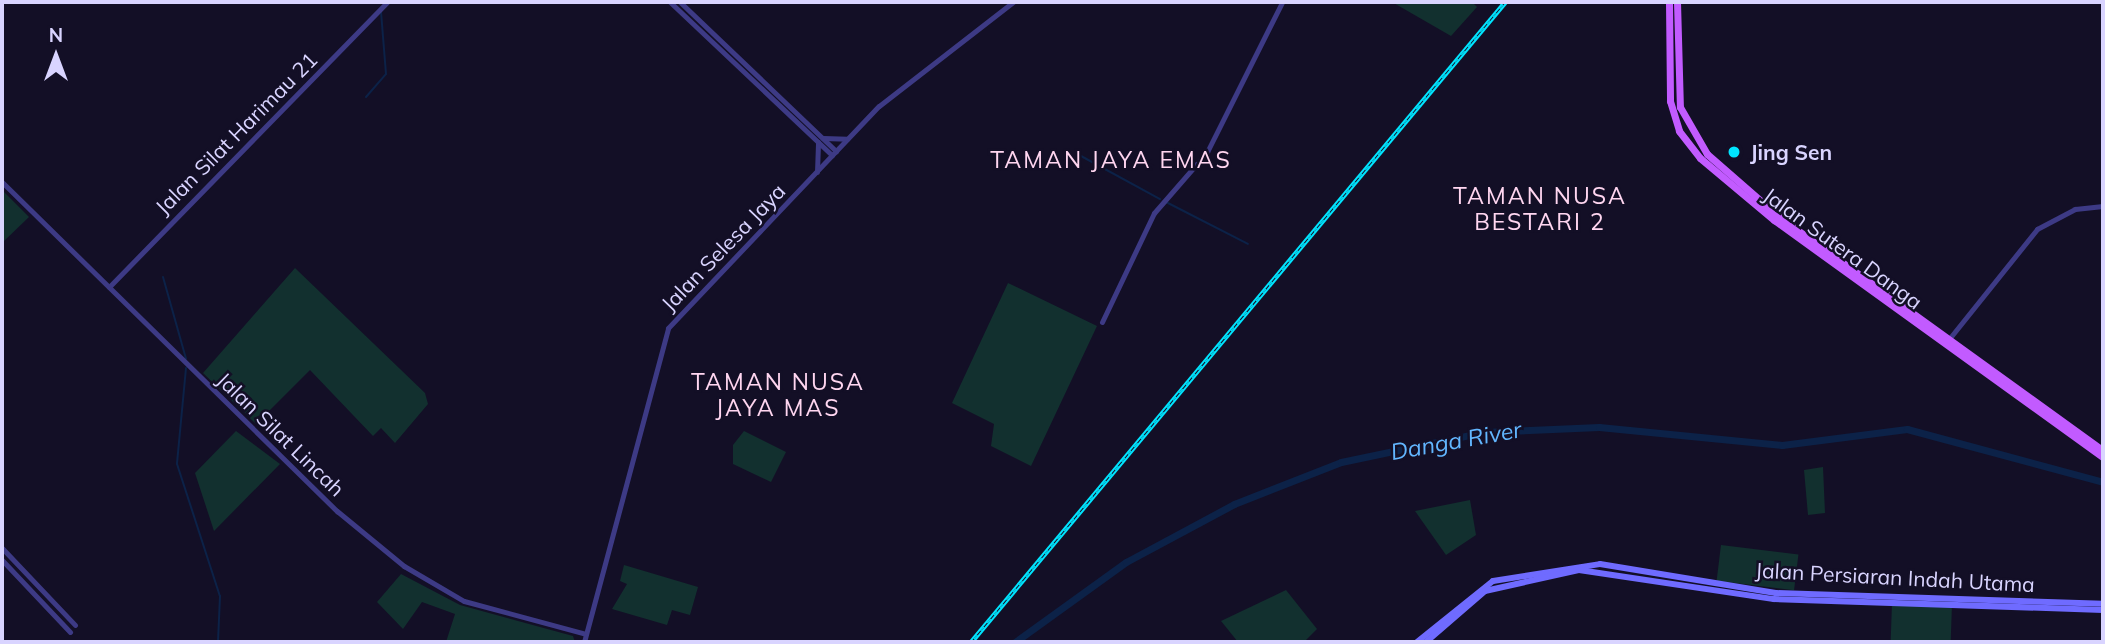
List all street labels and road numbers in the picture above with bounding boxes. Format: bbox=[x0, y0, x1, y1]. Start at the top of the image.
street label: Jalan Silat Harimau 21 bbox=[150, 47, 322, 219]
street label: Jalan Selesa Jaya bbox=[656, 178, 790, 316]
street label: Jalan Sutera Danga bbox=[1759, 182, 1927, 314]
street label: Jalan Silat Lincah bbox=[212, 367, 350, 501]
street label: Jalan Persiaran Indah Utama bbox=[1755, 557, 2035, 597]

